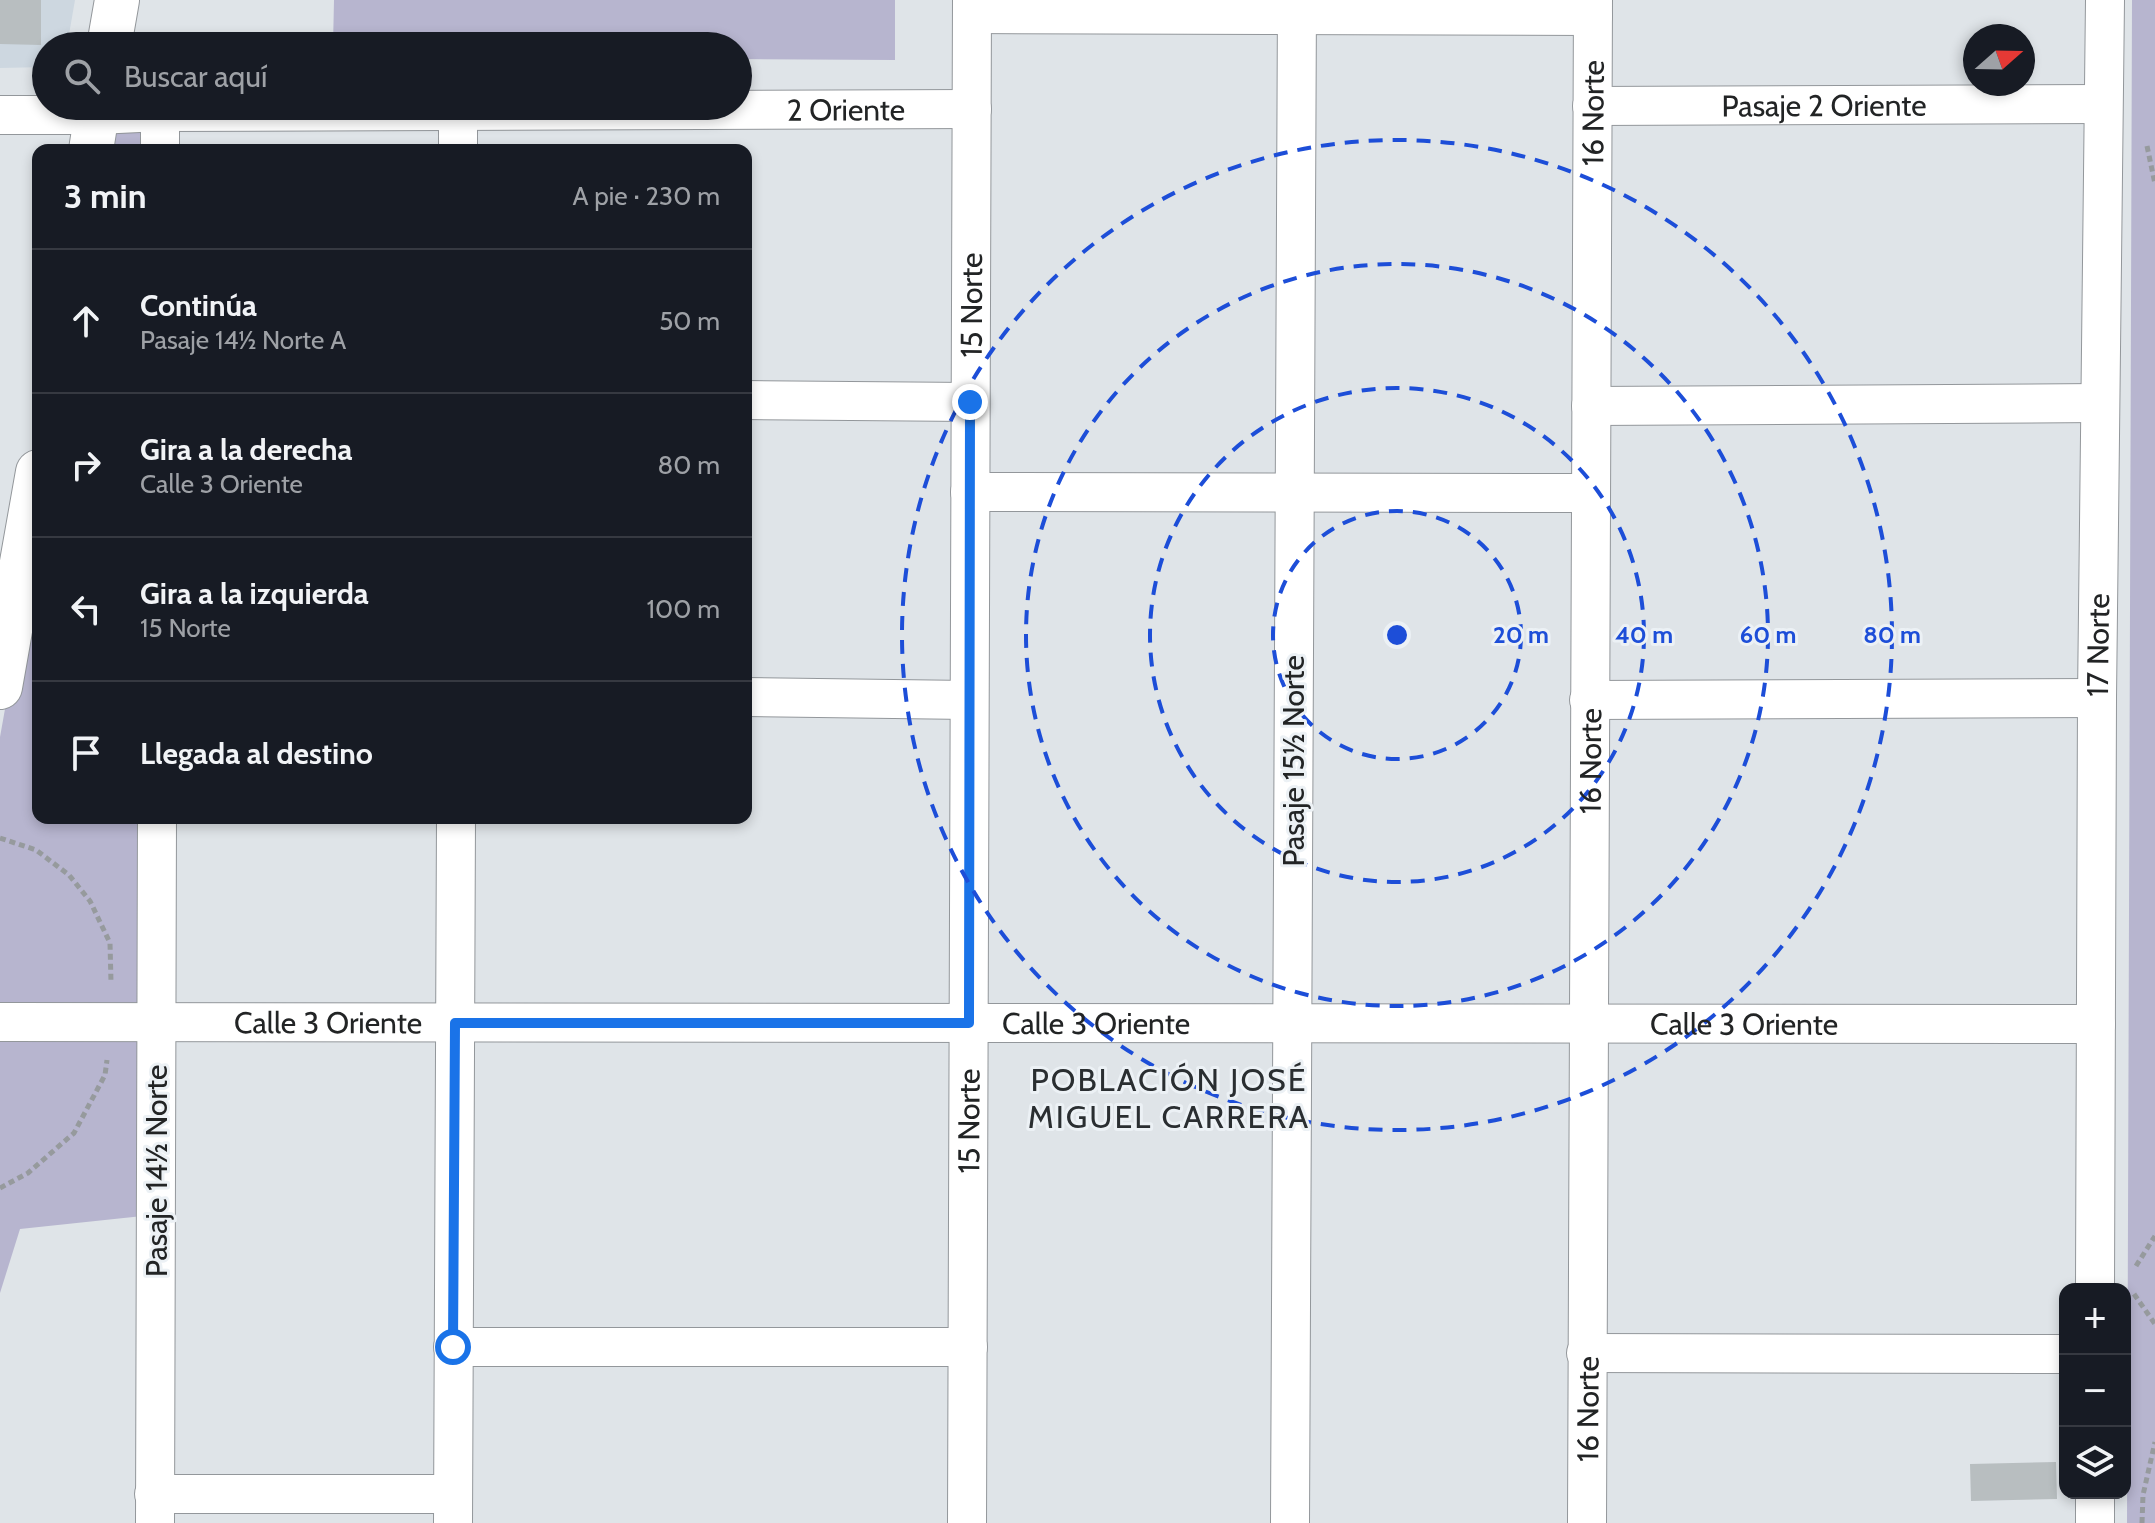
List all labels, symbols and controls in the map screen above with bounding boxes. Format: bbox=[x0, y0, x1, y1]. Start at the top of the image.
north arrow bbox=[1963, 24, 2035, 96]
search box bbox=[32, 32, 752, 120]
icon: search bbox=[60, 54, 104, 98]
text: Buscar aquí bbox=[124, 58, 267, 95]
street label: 16 Norte bbox=[1574, 60, 1611, 166]
street label: Pasaje 2 Oriente bbox=[1721, 86, 1927, 124]
street label: 2 Oriente bbox=[787, 91, 905, 128]
text: 3 min bbox=[64, 175, 146, 217]
text: A pie · 230 m bbox=[572, 180, 720, 212]
street label: 15 Norte bbox=[952, 253, 990, 357]
text: Continúa bbox=[140, 287, 257, 324]
icon: ahead bbox=[64, 299, 108, 343]
text: 50 m bbox=[659, 305, 720, 337]
text: Pasaje 14½ Norte A bbox=[140, 324, 346, 356]
route end bbox=[952, 384, 988, 420]
text: Gira a la derecha bbox=[140, 431, 352, 468]
icon: right bbox=[64, 443, 108, 487]
text: 80 m bbox=[657, 449, 720, 481]
text: Calle 3 Oriente bbox=[140, 468, 303, 500]
text: Gira a la izquierda bbox=[140, 575, 369, 612]
icon: left bbox=[64, 587, 108, 631]
text: 100 m bbox=[647, 593, 720, 625]
street label: 17 Norte bbox=[2079, 593, 2117, 697]
text: 15 Norte bbox=[140, 612, 231, 644]
text: 20 m bbox=[1493, 620, 1549, 649]
text: 40 m bbox=[1615, 620, 1673, 649]
text: 60 m bbox=[1740, 620, 1796, 649]
text: 80 m bbox=[1863, 620, 1921, 649]
centre of rings bbox=[1383, 621, 1411, 649]
street label: Pasaje 15½ Norte bbox=[1275, 655, 1312, 867]
street label: 16 Norte bbox=[1571, 708, 1609, 814]
icon: arrive bbox=[64, 731, 108, 775]
text: Llegada al destino bbox=[140, 735, 373, 772]
street label: Calle 3 Oriente bbox=[234, 1004, 422, 1041]
street label: Calle 3 Oriente bbox=[1002, 1004, 1190, 1042]
street label: Calle 3 Oriente bbox=[1650, 1005, 1838, 1042]
district label: POBLACIÓN JOSÉ MIGUEL CARRERA bbox=[1028, 1060, 1310, 1136]
street label: Pasaje 14½ Norte bbox=[138, 1065, 175, 1277]
street label: 15 Norte bbox=[950, 1069, 987, 1173]
map controls bbox=[2059, 1283, 2131, 1499]
button: + bbox=[2059, 1283, 2131, 1355]
route start bbox=[435, 1329, 471, 1365]
button: − bbox=[2059, 1355, 2131, 1427]
street label: 16 Norte bbox=[1569, 1356, 1606, 1462]
button: layers bbox=[2059, 1427, 2131, 1499]

